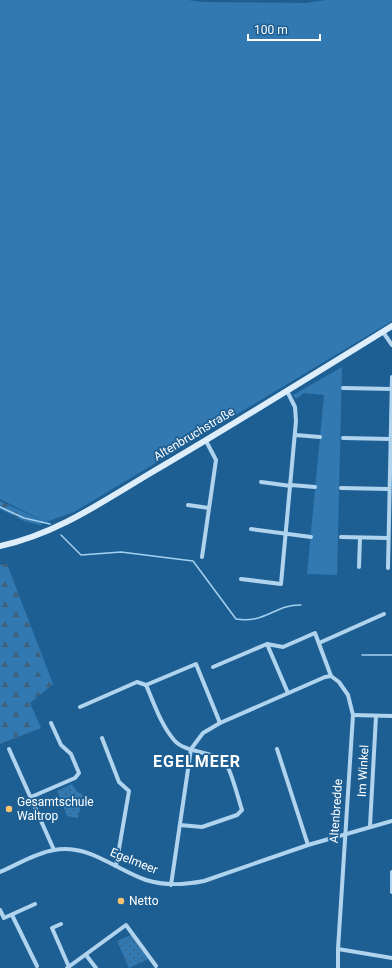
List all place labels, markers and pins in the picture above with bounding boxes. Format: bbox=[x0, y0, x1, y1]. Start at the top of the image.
place label: Gesamtschule Waltrop bbox=[17, 795, 94, 823]
marker: Gesamtschule Waltrop bbox=[4, 804, 14, 814]
place label: Netto bbox=[129, 894, 159, 908]
marker: Netto bbox=[116, 896, 126, 906]

